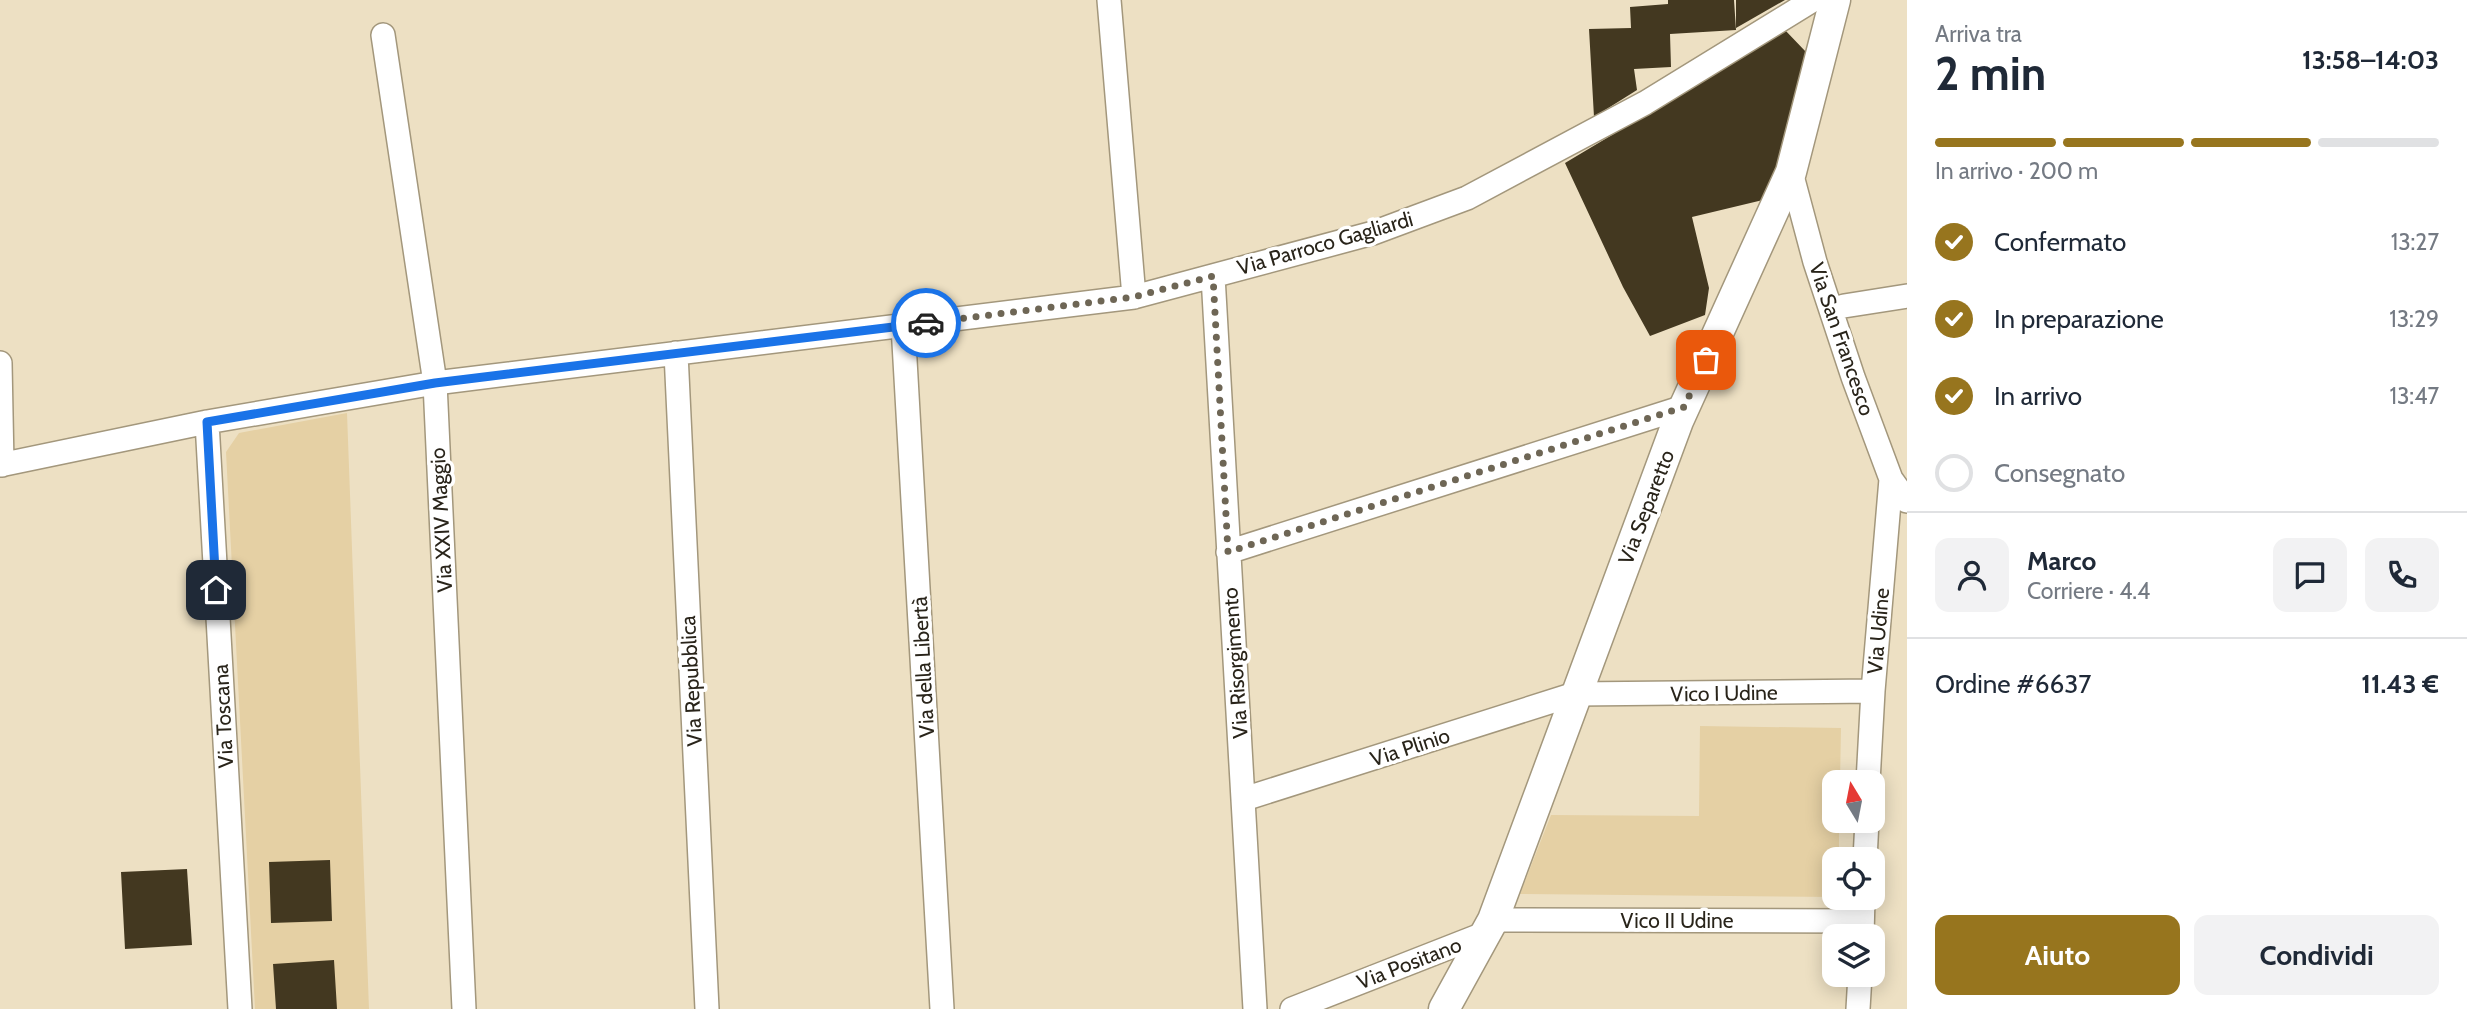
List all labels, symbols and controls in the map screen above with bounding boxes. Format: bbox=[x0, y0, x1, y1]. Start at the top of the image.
text: Arriva tra bbox=[1935, 20, 2022, 48]
text: 13:58–14:03 bbox=[2302, 44, 2439, 76]
text: 2 min bbox=[1935, 46, 2046, 102]
text: In arrivo · 200 m bbox=[1935, 157, 2098, 185]
street label: Via Parroco Gagliardi bbox=[1234, 206, 1416, 280]
icon: check bbox=[1935, 223, 1973, 261]
text: Confermato bbox=[1994, 226, 2126, 258]
text: 13:27 bbox=[2391, 228, 2439, 256]
street label: Via San Francesco bbox=[1804, 259, 1880, 419]
courier bbox=[891, 288, 961, 358]
icon: check bbox=[1935, 300, 1973, 338]
text: In preparazione bbox=[1994, 303, 2164, 335]
icon: car bbox=[907, 304, 945, 342]
text: 13:29 bbox=[2389, 305, 2439, 333]
pin bbox=[1676, 330, 1736, 390]
icon: bag bbox=[1687, 341, 1725, 379]
icon: check bbox=[1935, 377, 1973, 415]
text: In arrivo bbox=[1994, 380, 2082, 412]
text: 13:47 bbox=[2389, 382, 2439, 410]
street label: Via Separetto bbox=[1613, 446, 1679, 568]
street label: Via XXIV Maggio bbox=[425, 447, 457, 593]
text: Consegnato bbox=[1994, 457, 2125, 489]
button: person bbox=[1935, 538, 2009, 612]
button: chat bbox=[2273, 538, 2347, 612]
button: phone bbox=[2365, 538, 2439, 612]
text: Marco bbox=[2027, 545, 2096, 577]
pin bbox=[186, 560, 246, 620]
icon: home bbox=[197, 571, 235, 609]
text: Corriere · 4.4 bbox=[2027, 577, 2150, 605]
street label: Via Risorgimento bbox=[1217, 587, 1253, 739]
street label: Via Udine bbox=[1862, 587, 1894, 675]
street label: Via della Libertà bbox=[907, 596, 939, 738]
street label: Via Repubblica bbox=[675, 615, 707, 747]
street label: Via Toscana bbox=[208, 663, 238, 769]
text: Ordine #6637 bbox=[1935, 668, 2091, 700]
text: 11.43 € bbox=[2361, 668, 2439, 700]
street label: Vico I Udine bbox=[1670, 680, 1778, 706]
street label: Via Plinio bbox=[1367, 722, 1453, 772]
north arrow bbox=[1822, 770, 1885, 833]
map controls bbox=[1822, 770, 1885, 987]
button: locate bbox=[1822, 847, 1885, 910]
street label: Vico II Udine bbox=[1621, 908, 1734, 933]
button: Aiuto bbox=[1935, 915, 2180, 995]
button: Condividi bbox=[2194, 915, 2439, 995]
button: layers bbox=[1822, 924, 1885, 987]
street label: Via Positano bbox=[1353, 932, 1465, 994]

